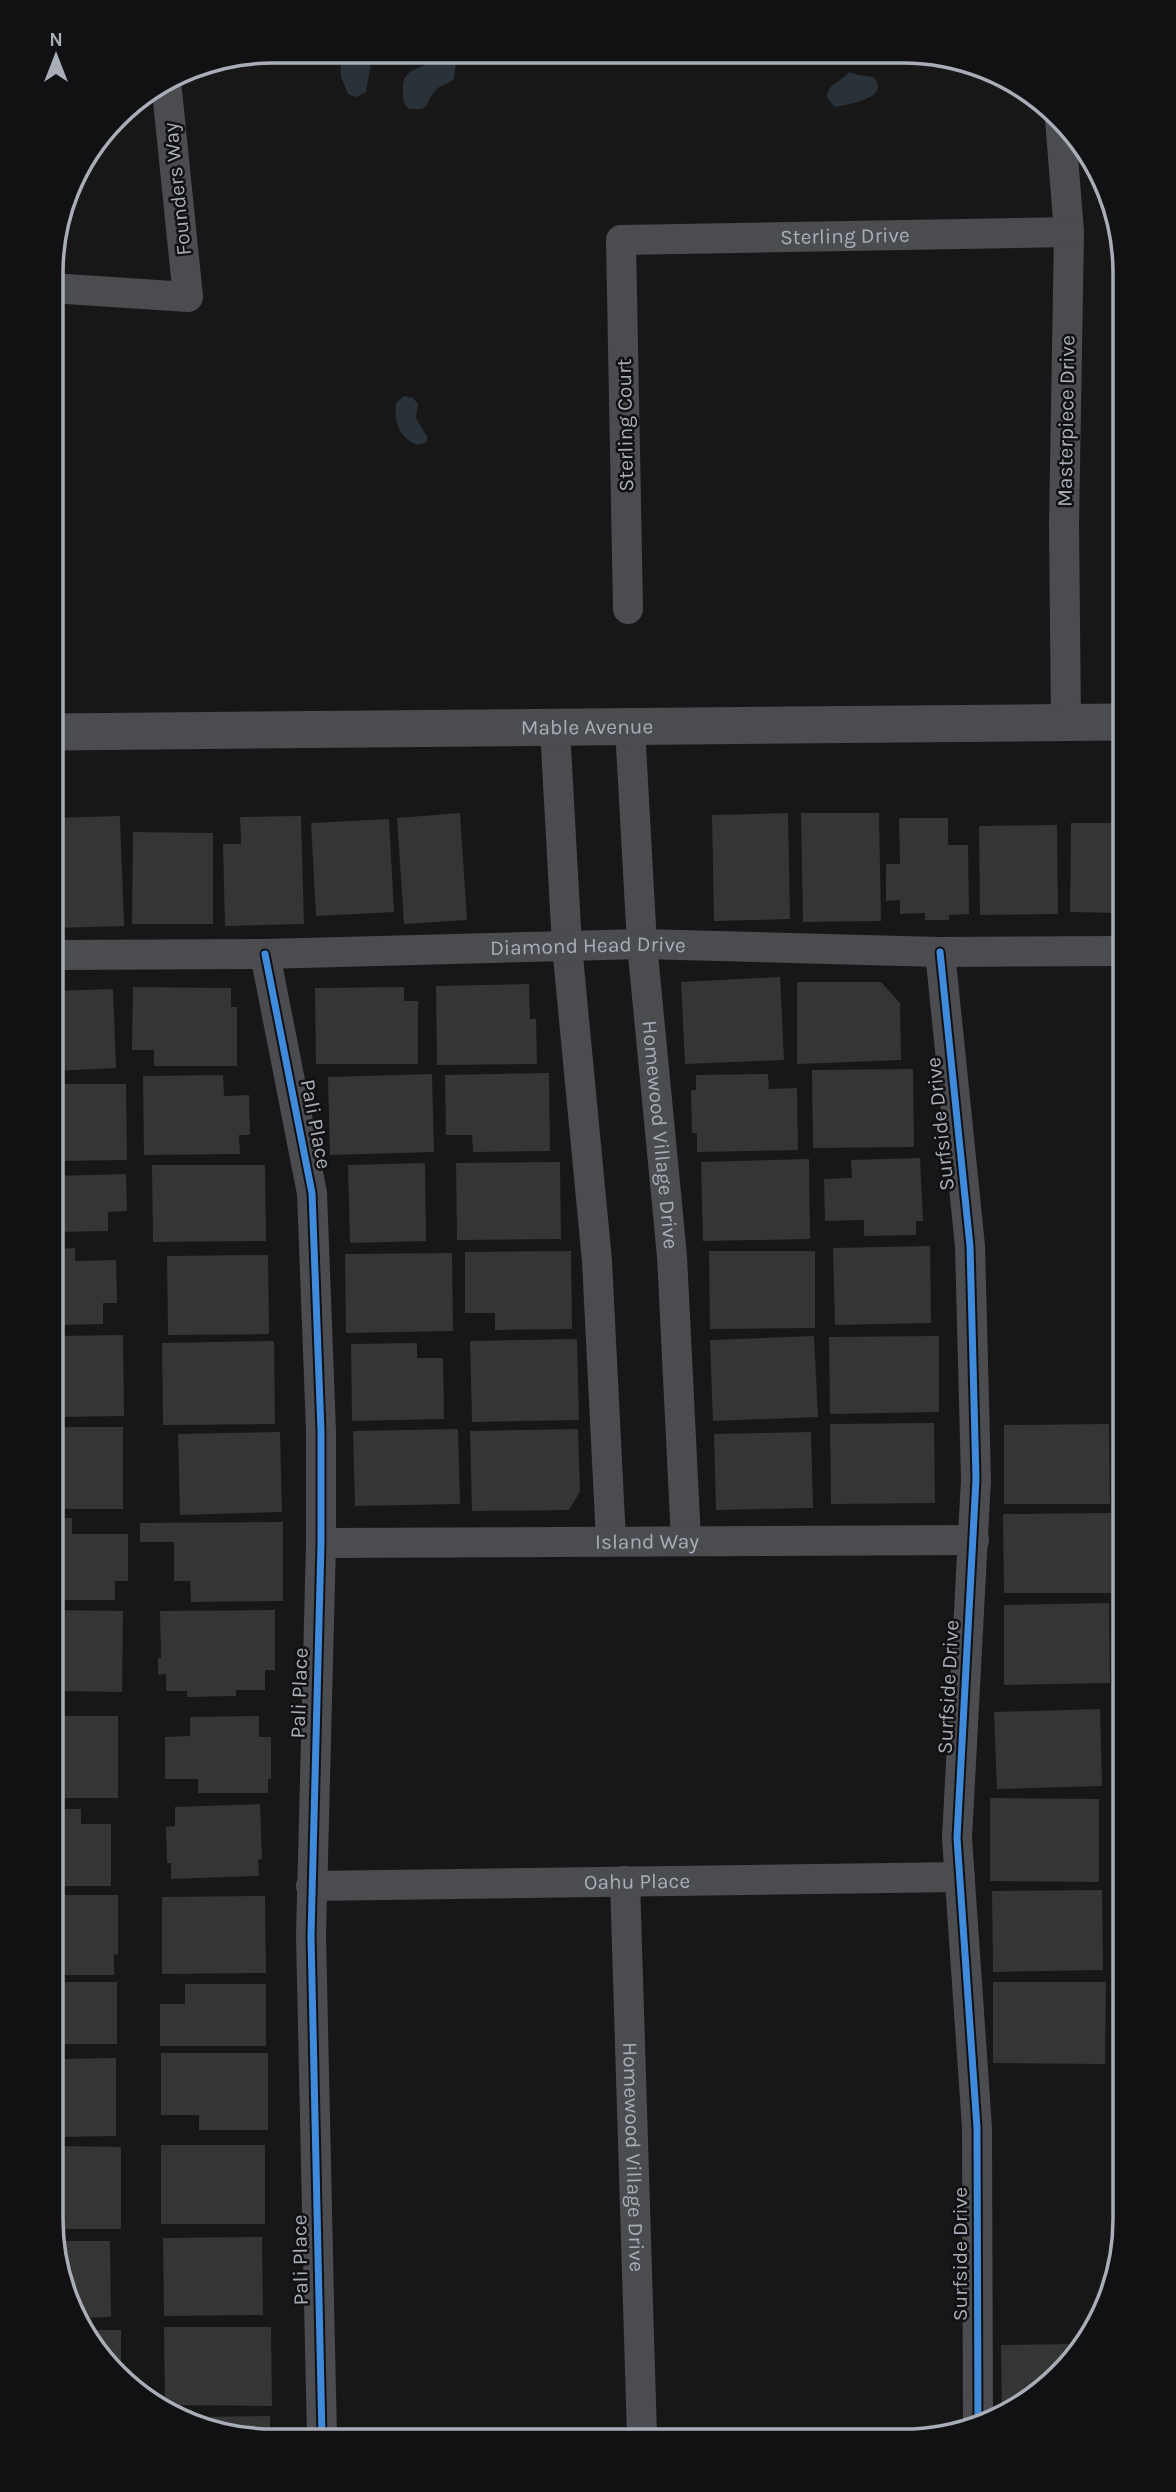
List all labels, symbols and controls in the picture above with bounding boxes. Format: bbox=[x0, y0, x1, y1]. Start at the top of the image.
north arrow bbox=[21, 21, 91, 91]
text: N bbox=[49, 29, 63, 51]
street label: Founders Way bbox=[158, 121, 196, 257]
street label: Sterling Drive bbox=[780, 223, 910, 249]
street label: Masterpiece Drive bbox=[1053, 335, 1079, 507]
street label: Sterling Court bbox=[612, 358, 638, 492]
street label: Mable Avenue bbox=[521, 714, 653, 740]
street label: Diamond Head Drive bbox=[490, 932, 686, 960]
street label: Homewood Village Drive bbox=[637, 1019, 683, 1250]
street label: Surfside Drive bbox=[921, 1056, 959, 1192]
street label: Pali Place bbox=[296, 1077, 336, 1171]
street label: Island Way bbox=[595, 1529, 699, 1554]
street label: Surfside Drive bbox=[933, 1619, 963, 1755]
street label: Pali Place bbox=[285, 1647, 313, 1739]
street label: Oahu Place bbox=[584, 1869, 690, 1894]
street label: Homewood Village Drive bbox=[618, 2042, 649, 2272]
street label: Surfside Drive bbox=[948, 2187, 972, 2321]
street label: Pali Place bbox=[287, 2214, 313, 2306]

